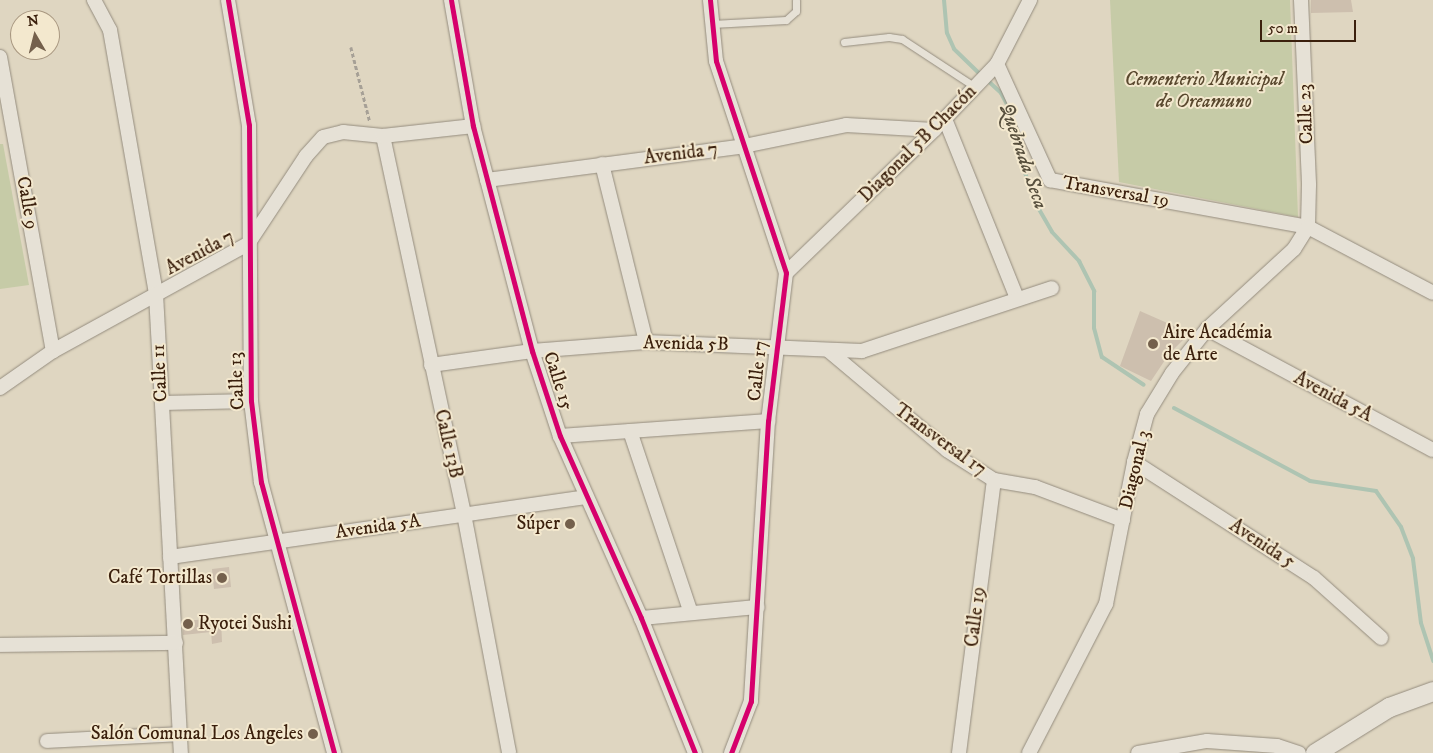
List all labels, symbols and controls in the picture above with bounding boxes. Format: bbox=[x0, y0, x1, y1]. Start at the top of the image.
north arrow bbox=[10, 10, 60, 60]
scale bar bbox=[1263, 10, 1359, 42]
text: N bbox=[26, 11, 40, 31]
text: 50 m bbox=[1268, 19, 1298, 38]
park label: Cementerio Municipal de Oreamuno bbox=[1125, 69, 1283, 113]
street label: Diagonal 5B Chacón bbox=[854, 80, 982, 208]
street label: Calle 23 bbox=[1294, 83, 1318, 145]
water label: Quebrada Seca bbox=[994, 100, 1052, 212]
street label: Avenida 7 bbox=[643, 138, 719, 170]
street label: Transversal 19 bbox=[1061, 171, 1171, 213]
street label: Calle 9 bbox=[11, 175, 43, 231]
street label: Avenida 7 bbox=[162, 225, 238, 281]
place label: Aire Académia de Arte bbox=[1163, 322, 1272, 366]
street label: Avenida 5B bbox=[643, 332, 729, 356]
marker: Aire Académia de Arte bbox=[1147, 338, 1159, 350]
street label: Calle 17 bbox=[743, 339, 773, 403]
street label: Calle 11 bbox=[147, 343, 173, 403]
street label: Calle 15 bbox=[538, 349, 578, 413]
street label: Calle 13 bbox=[224, 351, 250, 411]
street label: Avenida 5A bbox=[1290, 367, 1376, 427]
street label: Transversal 17 bbox=[889, 399, 991, 481]
street label: Calle 13B bbox=[429, 407, 467, 481]
street label: Diagonal 3 bbox=[1115, 428, 1155, 512]
street label: Avenida 5A bbox=[334, 510, 422, 544]
place label: Súper bbox=[516, 513, 560, 535]
street label: Avenida 5 bbox=[1225, 514, 1299, 574]
marker: Súper bbox=[564, 518, 576, 530]
place label: Café Tortillas bbox=[108, 567, 212, 589]
marker: Café Tortillas bbox=[216, 572, 228, 584]
street label: Calle 19 bbox=[961, 586, 991, 648]
place label: Ryotei Sushi bbox=[198, 613, 292, 635]
marker: Ryotei Sushi bbox=[182, 618, 194, 630]
place label: Salón Comunal Los Angeles bbox=[91, 723, 303, 745]
marker: Salón Comunal Los Angeles bbox=[307, 728, 319, 740]

